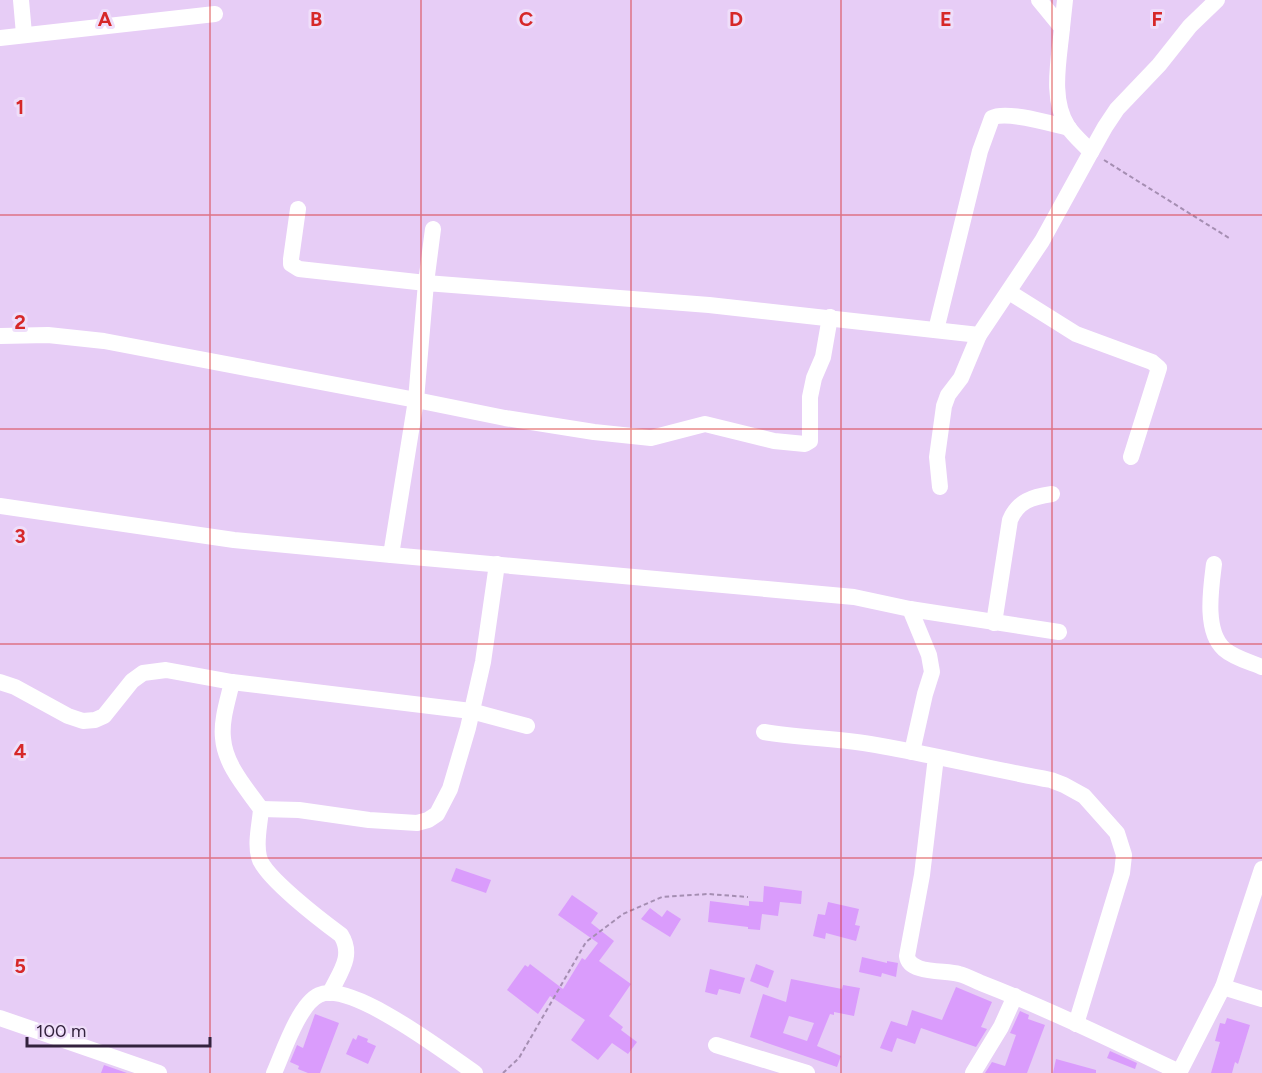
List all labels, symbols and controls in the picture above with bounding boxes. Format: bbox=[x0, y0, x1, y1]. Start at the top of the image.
text: A bbox=[98, 7, 113, 31]
text: B bbox=[310, 7, 322, 31]
text: C bbox=[519, 7, 533, 31]
text: D bbox=[729, 7, 743, 31]
text: E bbox=[940, 7, 952, 31]
text: F bbox=[1151, 7, 1163, 31]
text: 1 bbox=[16, 95, 24, 119]
text: 2 bbox=[14, 310, 26, 334]
text: 3 bbox=[14, 524, 26, 548]
text: 4 bbox=[14, 739, 27, 763]
text: 5 bbox=[14, 954, 26, 978]
scale bar bbox=[27, 1010, 210, 1048]
text: 100 m bbox=[36, 1020, 86, 1042]

